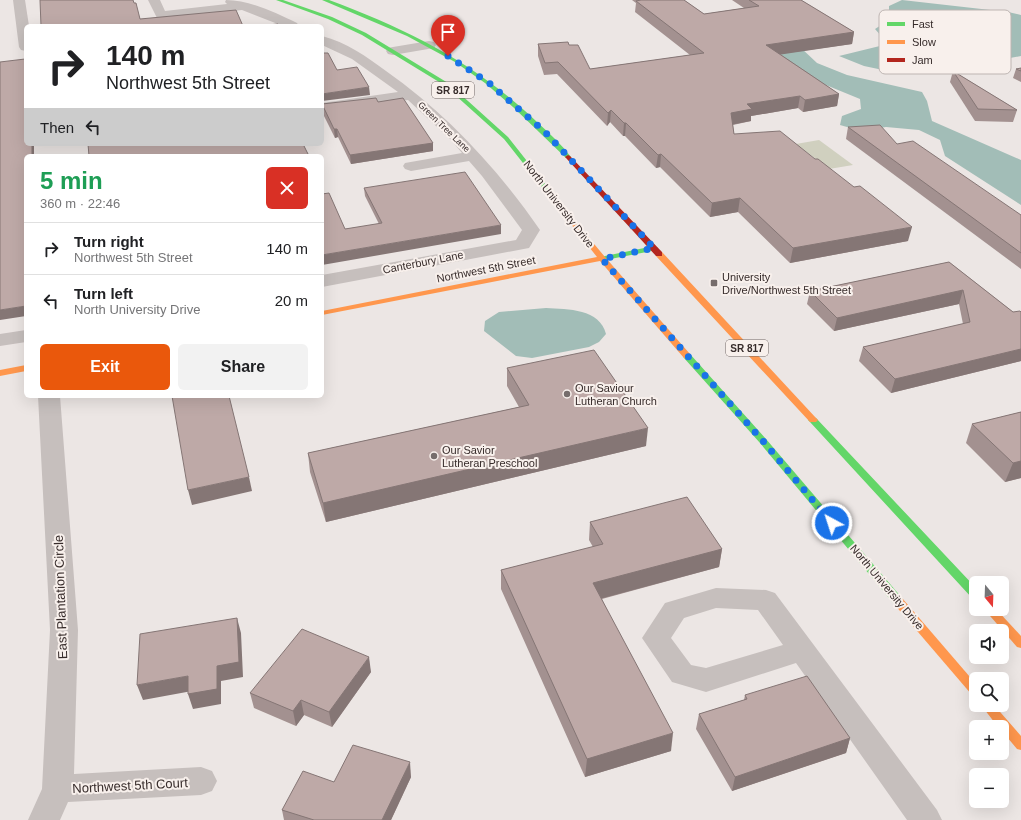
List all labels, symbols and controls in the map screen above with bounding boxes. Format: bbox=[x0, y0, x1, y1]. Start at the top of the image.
legend bbox=[879, 10, 1011, 74]
pin bbox=[431, 15, 465, 56]
text: Fast bbox=[912, 18, 933, 30]
icon: arrive bbox=[437, 21, 459, 43]
text: Slow bbox=[912, 36, 936, 48]
icon: right bbox=[40, 40, 92, 92]
text: 140 m bbox=[106, 40, 185, 71]
text: Jam bbox=[912, 54, 933, 66]
text: Northwest 5th Street bbox=[106, 73, 270, 93]
road number: SR 817 bbox=[432, 82, 474, 98]
street label: Green Tree Lane bbox=[416, 100, 472, 154]
icon: left bbox=[82, 116, 104, 138]
text: Then bbox=[40, 119, 74, 136]
street label: North University Drive bbox=[521, 158, 597, 250]
text: 5 min bbox=[40, 167, 103, 194]
button: close bbox=[266, 167, 308, 209]
text: 360 m · 22:46 bbox=[40, 196, 120, 211]
text: Turn right bbox=[74, 233, 144, 250]
icon: right bbox=[40, 238, 62, 260]
text: 140 m bbox=[266, 240, 308, 257]
street label: Canterbury Lane bbox=[382, 248, 464, 276]
text: Northwest 5th Street bbox=[74, 250, 193, 265]
street label: Northwest 5th Street bbox=[436, 254, 536, 284]
place label: University Drive/Northwest 5th Street bbox=[722, 271, 851, 296]
marker: University Drive/Northwest 5th Street bbox=[709, 278, 719, 288]
text: Turn left bbox=[74, 285, 133, 302]
icon: left bbox=[40, 290, 62, 312]
text: 20 m bbox=[275, 292, 308, 309]
text: North University Drive bbox=[74, 302, 200, 317]
road number: SR 817 bbox=[726, 340, 768, 356]
button: Exit bbox=[40, 344, 170, 390]
button: Share bbox=[178, 344, 308, 390]
place label: Our Saviour Lutheran Church bbox=[575, 382, 657, 407]
marker: Our Saviour Lutheran Church bbox=[562, 389, 572, 399]
place label: Our Savior Lutheran Preschool bbox=[442, 444, 537, 469]
marker: Our Savior Lutheran Preschool bbox=[429, 451, 439, 461]
position arrow bbox=[811, 502, 853, 544]
street label: East Plantation Circle bbox=[51, 535, 70, 659]
street label: North University Drive bbox=[848, 542, 926, 632]
north arrow bbox=[969, 576, 1009, 616]
map controls bbox=[969, 576, 1009, 808]
button: sound bbox=[969, 624, 1009, 664]
button: search bbox=[969, 672, 1009, 712]
button: + bbox=[969, 720, 1009, 760]
button: − bbox=[969, 768, 1009, 808]
street label: Northwest 5th Court bbox=[72, 775, 189, 796]

